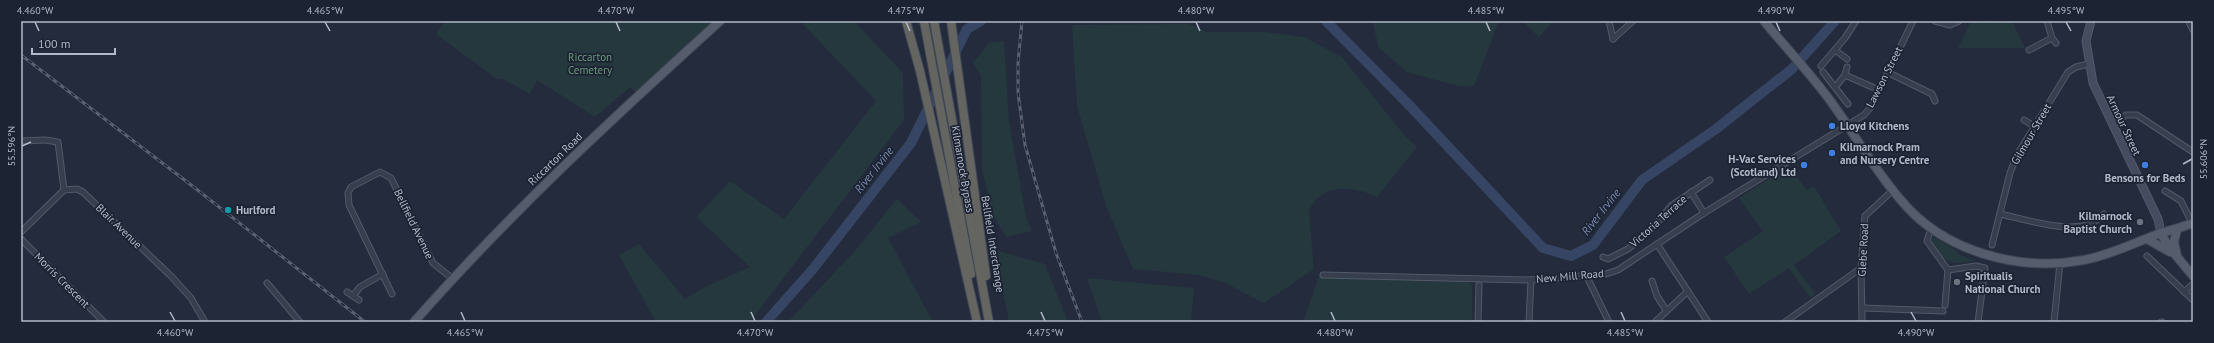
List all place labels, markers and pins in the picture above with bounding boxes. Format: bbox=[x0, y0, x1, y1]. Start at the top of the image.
place label: Lloyd Kitchens bbox=[1840, 119, 1910, 133]
marker: Lloyd Kitchens bbox=[1827, 121, 1837, 131]
place label: Kilmarnock Pram and Nursery Centre bbox=[1840, 140, 1930, 167]
marker: Kilmarnock Pram and Nursery Centre bbox=[1827, 148, 1837, 158]
place label: H-Vac Services (Scotland) Ltd bbox=[1728, 152, 1796, 179]
marker: H-Vac Services (Scotland) Ltd bbox=[1799, 160, 1809, 170]
marker: Bensons for Beds bbox=[2140, 160, 2150, 170]
place label: Bensons for Beds bbox=[2105, 171, 2186, 185]
place label: Hurlford bbox=[236, 203, 275, 217]
marker: Hurlford bbox=[223, 205, 233, 215]
place label: Kilmarnock Baptist Church bbox=[2064, 209, 2133, 236]
marker: Kilmarnock Baptist Church bbox=[2135, 217, 2145, 227]
place label: Spiritualis National Church bbox=[1965, 269, 2040, 296]
marker: Spiritualis National Church bbox=[1952, 277, 1962, 287]

